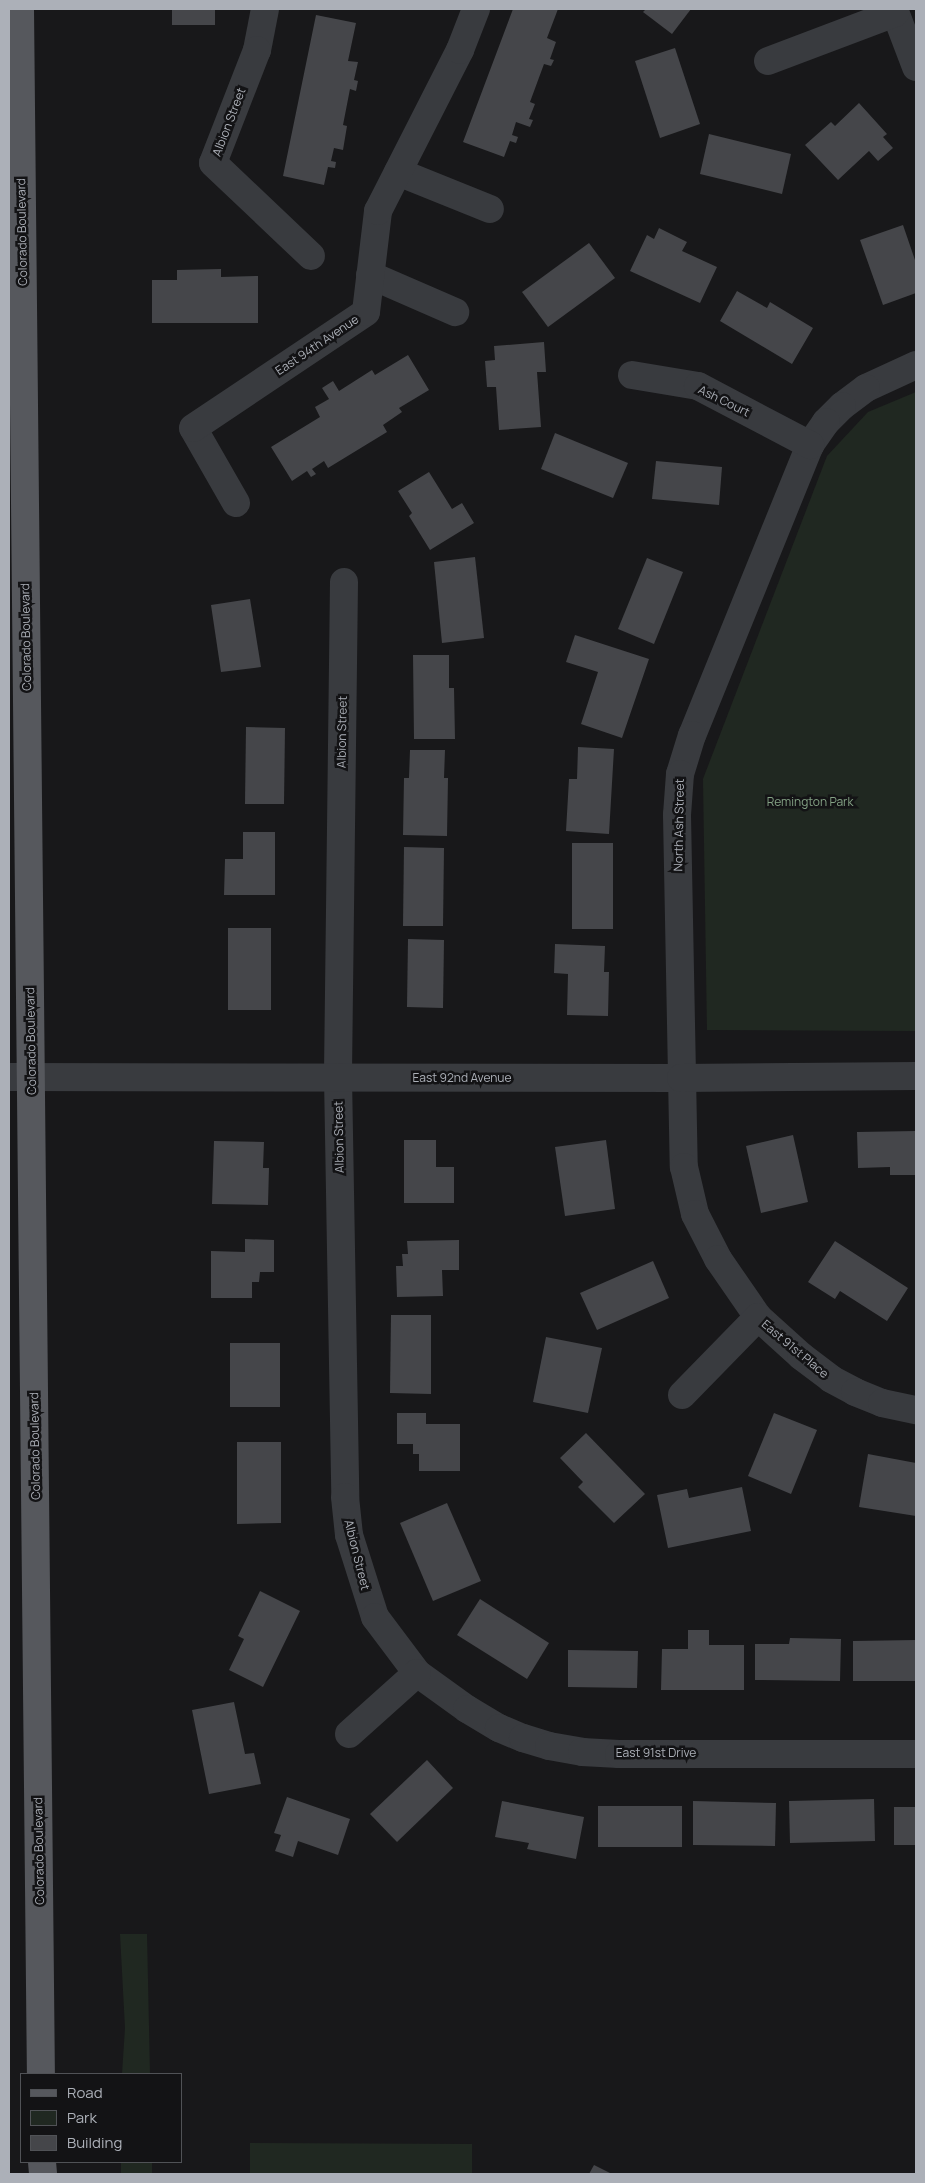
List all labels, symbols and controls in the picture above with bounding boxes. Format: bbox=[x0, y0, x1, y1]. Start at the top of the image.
street label: Albion Street bbox=[209, 86, 249, 158]
street label: Colorado Boulevard bbox=[14, 178, 30, 286]
street label: East 94th Avenue bbox=[273, 312, 361, 378]
street label: Ash Court bbox=[696, 382, 752, 420]
street label: Colorado Boulevard bbox=[18, 583, 34, 691]
street label: Albion Street bbox=[334, 696, 350, 768]
street label: North Ash Street bbox=[671, 779, 687, 871]
park label: Remington Park bbox=[767, 795, 853, 809]
street label: Colorado Boulevard bbox=[23, 987, 39, 1095]
street label: East 92nd Avenue bbox=[413, 1071, 511, 1085]
street label: Albion Street bbox=[331, 1101, 347, 1173]
street label: East 91st Place bbox=[759, 1317, 831, 1381]
street label: Colorado Boulevard bbox=[27, 1392, 43, 1500]
street label: Albion Street bbox=[341, 1518, 373, 1592]
street label: East 91st Drive bbox=[616, 1746, 696, 1760]
street label: Colorado Boulevard bbox=[31, 1797, 47, 1905]
legend bbox=[20, 2073, 182, 2163]
text: Road bbox=[67, 2082, 103, 2103]
text: Park bbox=[67, 2107, 97, 2128]
text: Building bbox=[67, 2132, 122, 2153]

